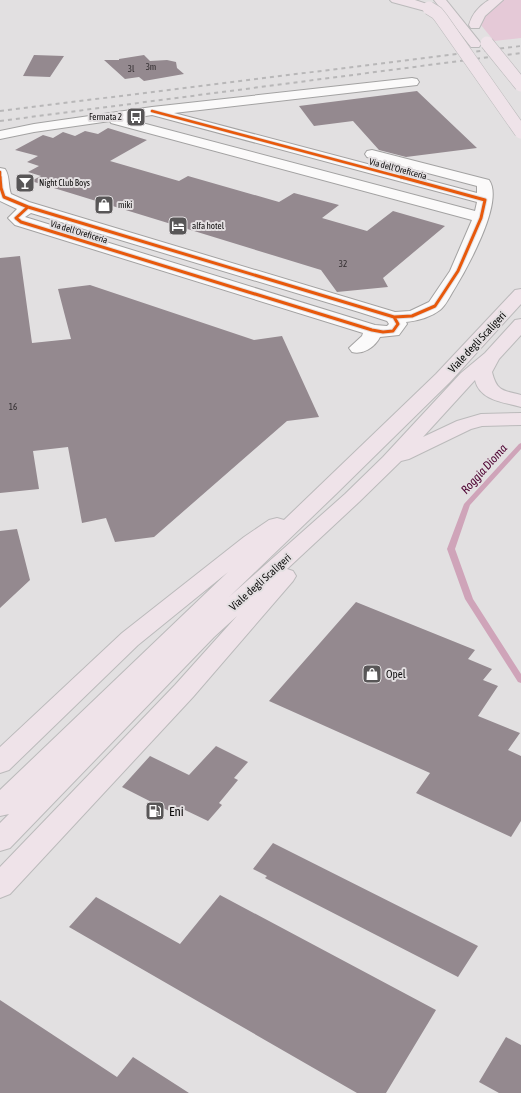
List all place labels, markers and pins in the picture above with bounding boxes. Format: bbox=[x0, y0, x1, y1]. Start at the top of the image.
bus stop icon: Fermata 2 bbox=[125, 106, 147, 128]
place label: Fermata 2 bbox=[89, 112, 122, 122]
bar icon: Night Club Boys bbox=[14, 172, 36, 194]
place label: Night Club Boys bbox=[39, 178, 90, 188]
shop icon: miki bbox=[93, 194, 115, 216]
place label: miki bbox=[118, 200, 132, 210]
hotel icon: alfa hotel bbox=[167, 215, 189, 237]
place label: alfa hotel bbox=[192, 221, 225, 231]
shop icon: Opel bbox=[361, 663, 383, 685]
place label: Opel bbox=[386, 668, 406, 680]
fuel station icon: Eni bbox=[144, 800, 166, 822]
place label: Eni bbox=[169, 804, 184, 819]

